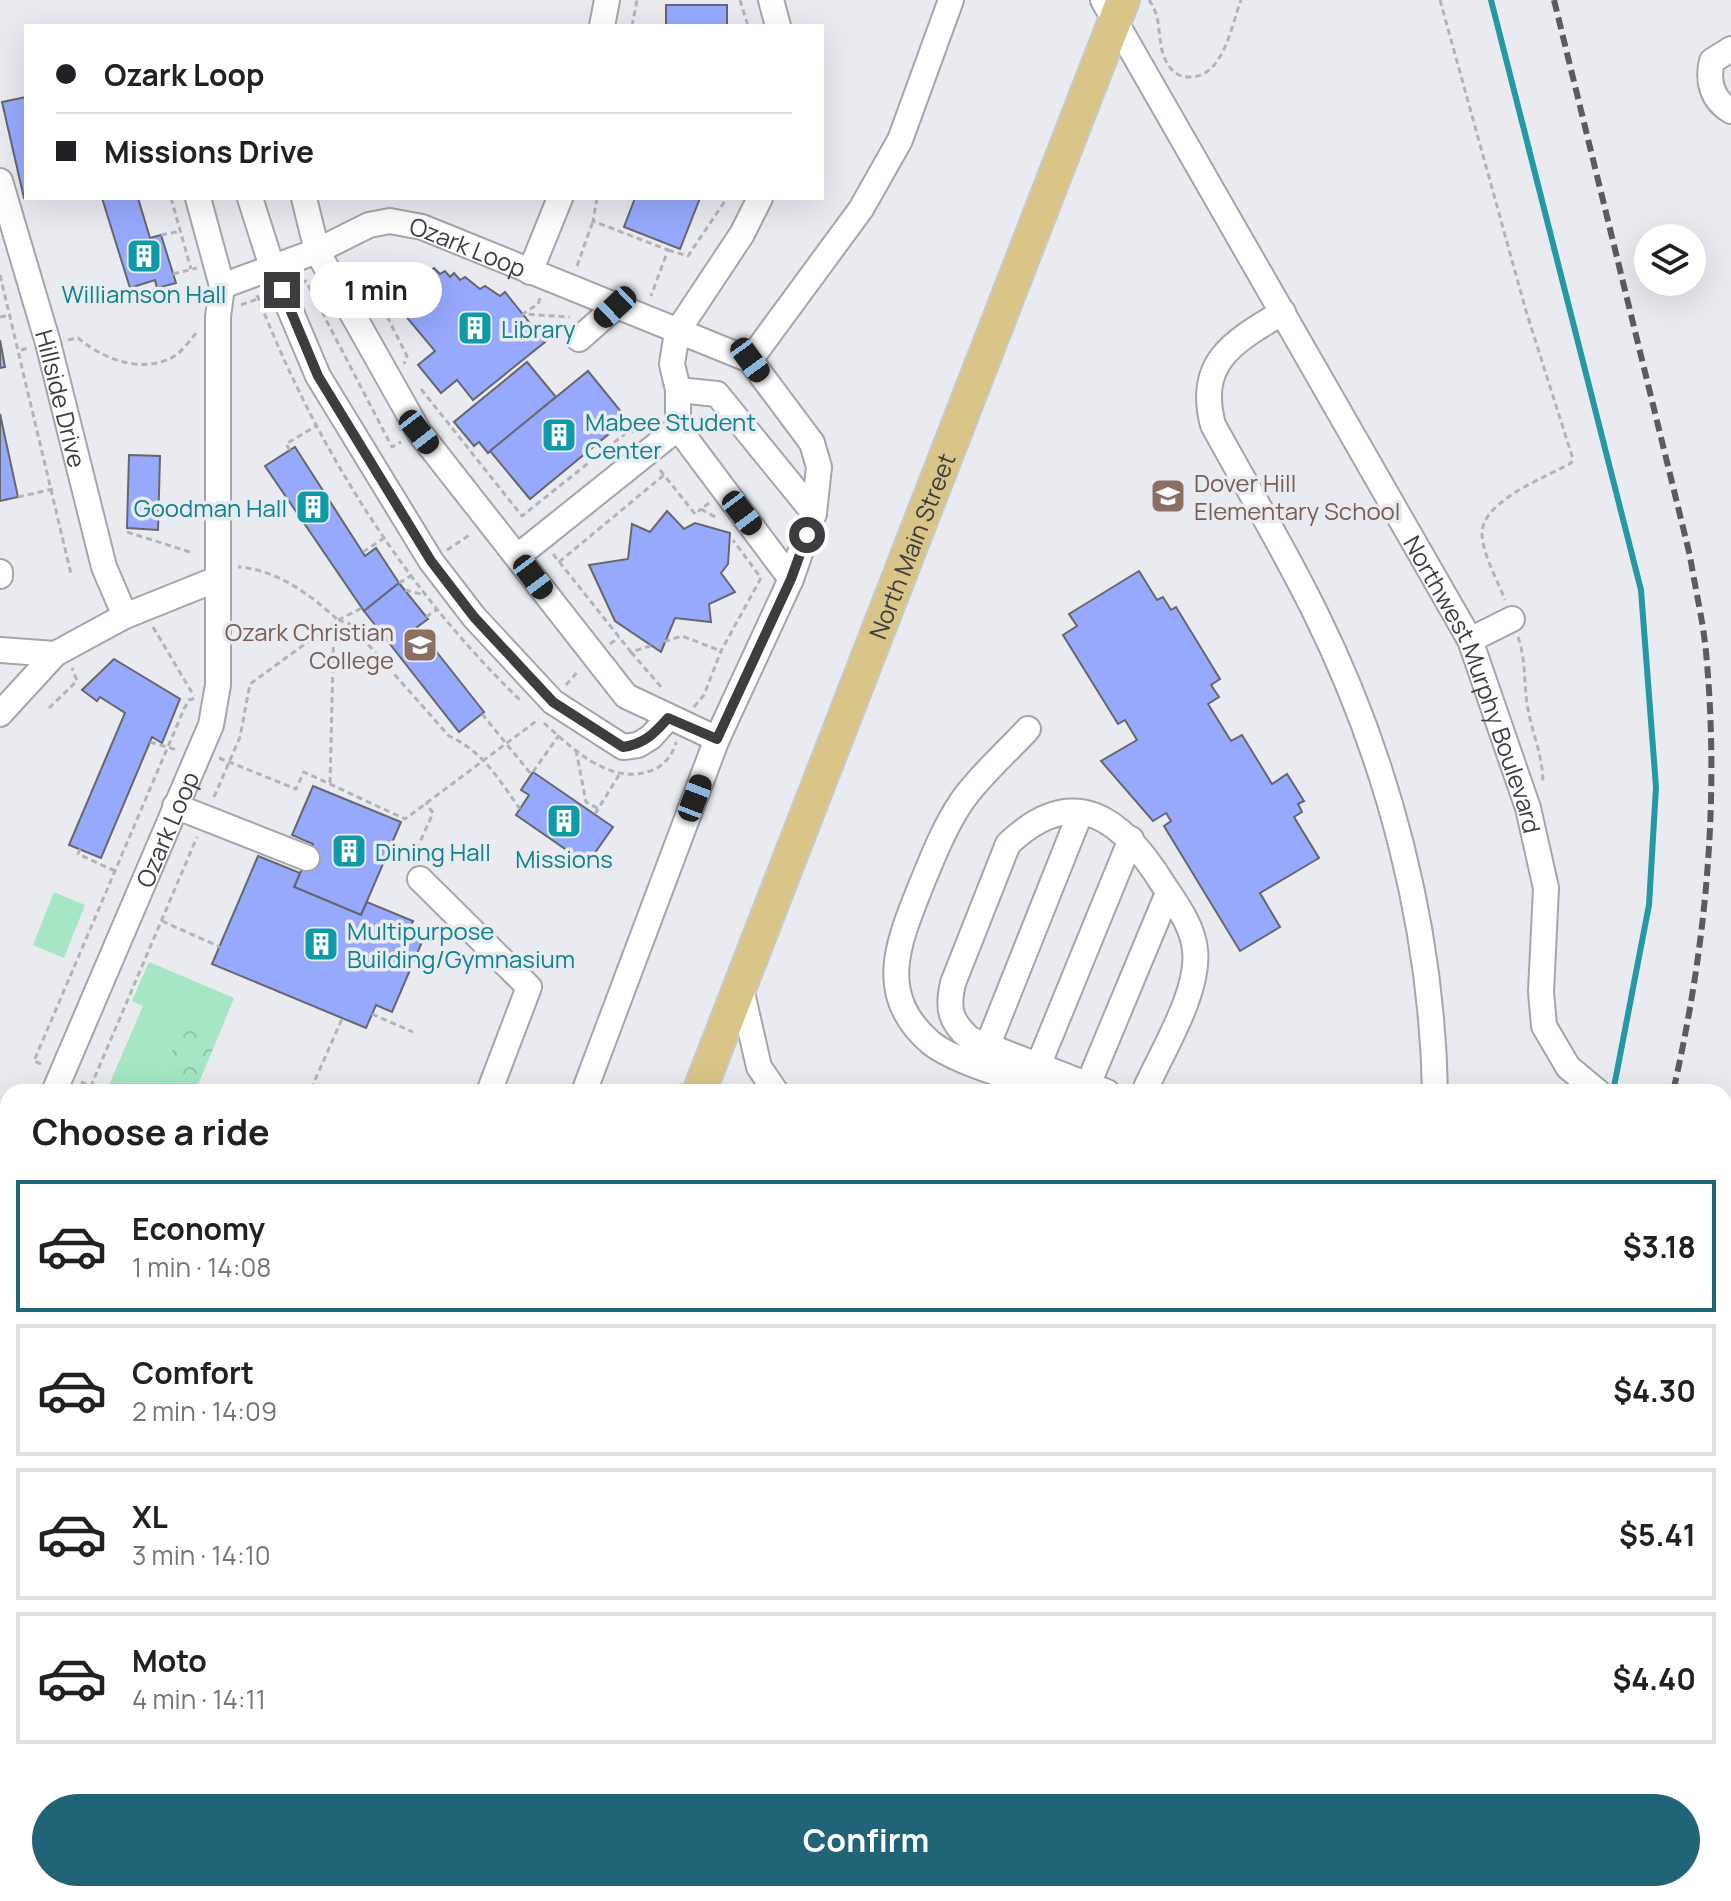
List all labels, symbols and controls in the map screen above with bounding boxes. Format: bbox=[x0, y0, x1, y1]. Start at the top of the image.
text: Ozark Loop bbox=[104, 54, 265, 95]
text: Missions Drive bbox=[104, 131, 314, 172]
street label: Ozark Loop bbox=[407, 209, 531, 284]
map controls bbox=[1634, 224, 1706, 296]
button: layers bbox=[1634, 224, 1706, 296]
building icon: Williamson Hall bbox=[125, 237, 163, 275]
callout: 1 min bbox=[310, 262, 442, 318]
route end bbox=[264, 272, 300, 308]
text: 1 min bbox=[344, 272, 408, 308]
place label: Williamson Hall bbox=[62, 277, 226, 310]
car bbox=[589, 282, 641, 332]
building icon: Library bbox=[456, 309, 494, 347]
place label: Library bbox=[501, 312, 576, 345]
street label: Hillside Drive bbox=[28, 326, 95, 471]
car bbox=[726, 334, 774, 386]
place label: Mabee Student Center bbox=[585, 405, 756, 466]
car bbox=[395, 406, 443, 458]
building icon: Mabee Student Center bbox=[540, 416, 578, 454]
street label: North Main Street bbox=[860, 448, 962, 643]
place label: Dover Hill Elementary School bbox=[1194, 466, 1400, 527]
school or university icon: Dover Hill Elementary School bbox=[1149, 477, 1187, 515]
car bbox=[718, 487, 766, 539]
building icon: Goodman Hall bbox=[294, 488, 332, 526]
place label: Goodman Hall bbox=[134, 491, 287, 524]
route start bbox=[789, 517, 825, 553]
street label: Northwest Murphy Boulevard bbox=[1397, 529, 1550, 836]
car bbox=[509, 551, 557, 603]
place label: Ozark Christian College bbox=[225, 615, 394, 676]
school or university icon: Ozark Christian College bbox=[401, 626, 439, 664]
street label: Ozark Loop bbox=[127, 766, 206, 892]
car bbox=[675, 771, 715, 825]
building icon: Missions bbox=[545, 802, 583, 840]
building icon: Dining Hall bbox=[330, 832, 368, 870]
place label: Dining Hall bbox=[375, 835, 491, 868]
place label: Missions bbox=[515, 842, 613, 875]
place label: Multipurpose Building/Gymnasium bbox=[347, 914, 575, 975]
building icon: Multipurpose Building/Gymnasium bbox=[302, 925, 340, 963]
text: Choose a ride bbox=[32, 1107, 270, 1156]
text: Economy bbox=[132, 1208, 265, 1249]
icon: car bbox=[36, 1210, 108, 1282]
text: $3.18 bbox=[1623, 1226, 1696, 1267]
text: 1 min · 14:08 bbox=[132, 1249, 271, 1285]
text: Comfort bbox=[132, 1352, 254, 1393]
icon: car bbox=[36, 1354, 108, 1426]
text: $4.30 bbox=[1613, 1370, 1696, 1411]
text: 2 min · 14:09 bbox=[132, 1393, 277, 1429]
text: XL bbox=[132, 1496, 168, 1537]
icon: car bbox=[36, 1498, 108, 1570]
text: $5.41 bbox=[1619, 1514, 1696, 1555]
text: 3 min · 14:10 bbox=[132, 1537, 271, 1573]
text: Moto bbox=[132, 1640, 207, 1681]
icon: car bbox=[36, 1642, 108, 1714]
text: $4.40 bbox=[1612, 1658, 1696, 1699]
text: 4 min · 14:11 bbox=[132, 1681, 266, 1717]
button: Confirm bbox=[32, 1794, 1700, 1886]

